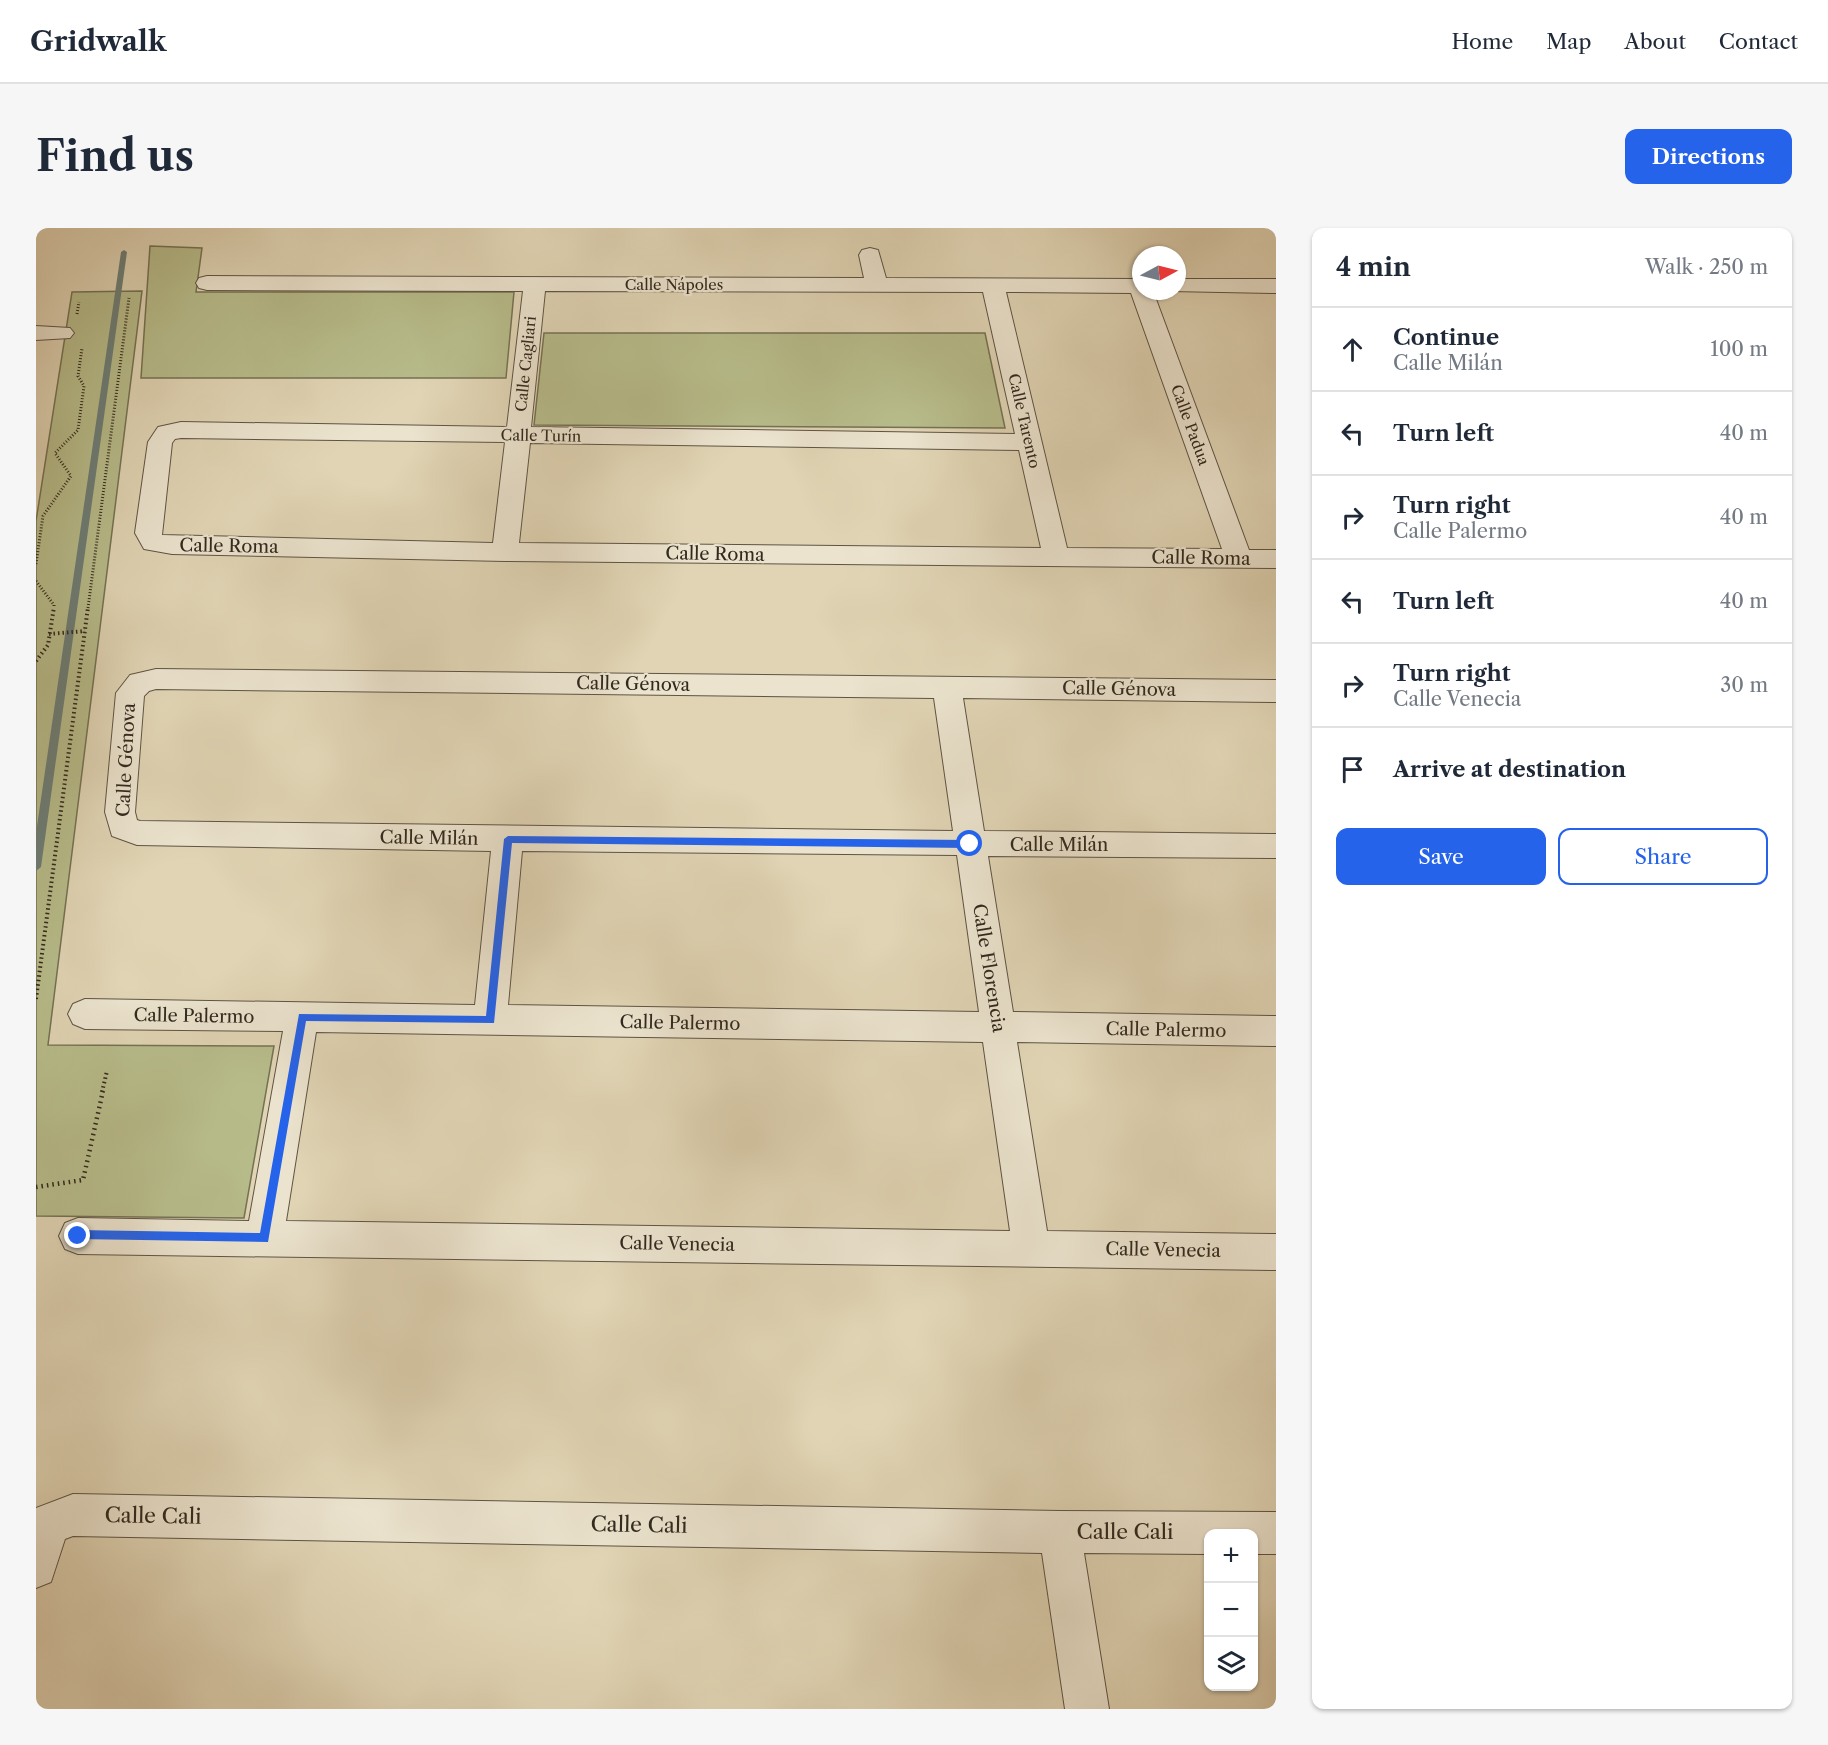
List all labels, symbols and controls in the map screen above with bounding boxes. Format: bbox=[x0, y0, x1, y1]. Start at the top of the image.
text: Gridwalk bbox=[30, 24, 166, 58]
text: Home bbox=[1452, 29, 1513, 54]
text: Map bbox=[1546, 29, 1591, 54]
text: About bbox=[1624, 29, 1686, 54]
text: Contact bbox=[1719, 29, 1798, 54]
button: Directions bbox=[1625, 129, 1792, 184]
text: Find us bbox=[36, 130, 194, 182]
north arrow bbox=[1132, 246, 1186, 300]
text: 4 min bbox=[1336, 251, 1411, 283]
text: Walk · 250 m bbox=[1645, 255, 1768, 279]
street label: Calle Nápoles bbox=[625, 275, 723, 294]
street label: Calle Cagliari bbox=[511, 315, 540, 413]
text: Continue bbox=[1393, 324, 1499, 351]
icon: ahead bbox=[1336, 333, 1369, 366]
text: 100 m bbox=[1710, 337, 1768, 361]
text: Calle Milán bbox=[1393, 351, 1503, 375]
street label: Calle Tarento bbox=[1004, 372, 1045, 470]
street label: Calle Padua bbox=[1167, 382, 1214, 468]
icon: left bbox=[1336, 417, 1369, 450]
text: Turn left bbox=[1393, 420, 1494, 447]
text: 40 m bbox=[1720, 421, 1768, 445]
street label: Calle Turín bbox=[501, 425, 582, 446]
text: Turn right bbox=[1393, 492, 1511, 519]
icon: right bbox=[1336, 501, 1369, 534]
text: 40 m bbox=[1720, 505, 1768, 529]
text: Calle Palermo bbox=[1393, 519, 1527, 543]
street label: Calle Roma bbox=[179, 534, 279, 558]
street label: Calle Roma bbox=[665, 542, 765, 566]
street label: Calle Roma bbox=[1151, 546, 1251, 570]
icon: left bbox=[1336, 585, 1369, 618]
text: Turn left bbox=[1393, 588, 1494, 615]
text: 40 m bbox=[1720, 589, 1768, 613]
text: Turn right bbox=[1393, 660, 1511, 687]
icon: right bbox=[1336, 669, 1369, 702]
street label: Calle Génova bbox=[576, 672, 691, 696]
text: 30 m bbox=[1720, 673, 1768, 697]
street label: Calle Génova bbox=[1062, 677, 1177, 701]
text: Calle Venecia bbox=[1393, 687, 1521, 711]
street label: Calle Génova bbox=[112, 702, 140, 818]
icon: arrive bbox=[1336, 753, 1369, 786]
text: Arrive at destination bbox=[1393, 756, 1626, 783]
street label: Calle Milán bbox=[379, 826, 479, 850]
button: Save bbox=[1336, 828, 1546, 885]
button: Share bbox=[1558, 828, 1768, 885]
route start bbox=[956, 830, 982, 856]
street label: Calle Milán bbox=[1010, 834, 1108, 856]
street label: Calle Florencia bbox=[968, 902, 1010, 1034]
street label: Calle Palermo bbox=[133, 1004, 255, 1028]
street label: Calle Palermo bbox=[619, 1011, 741, 1035]
street label: Calle Palermo bbox=[1105, 1018, 1227, 1042]
route end bbox=[64, 1222, 90, 1248]
street label: Calle Venecia bbox=[619, 1232, 735, 1256]
street label: Calle Venecia bbox=[1105, 1238, 1221, 1262]
street label: Calle Cali bbox=[104, 1502, 202, 1529]
street label: Calle Cali bbox=[590, 1511, 688, 1538]
street label: Calle Cali bbox=[1077, 1519, 1174, 1544]
map controls bbox=[1204, 1529, 1258, 1691]
button: + bbox=[1204, 1529, 1258, 1583]
button: − bbox=[1204, 1583, 1258, 1637]
button: layers bbox=[1204, 1637, 1258, 1691]

